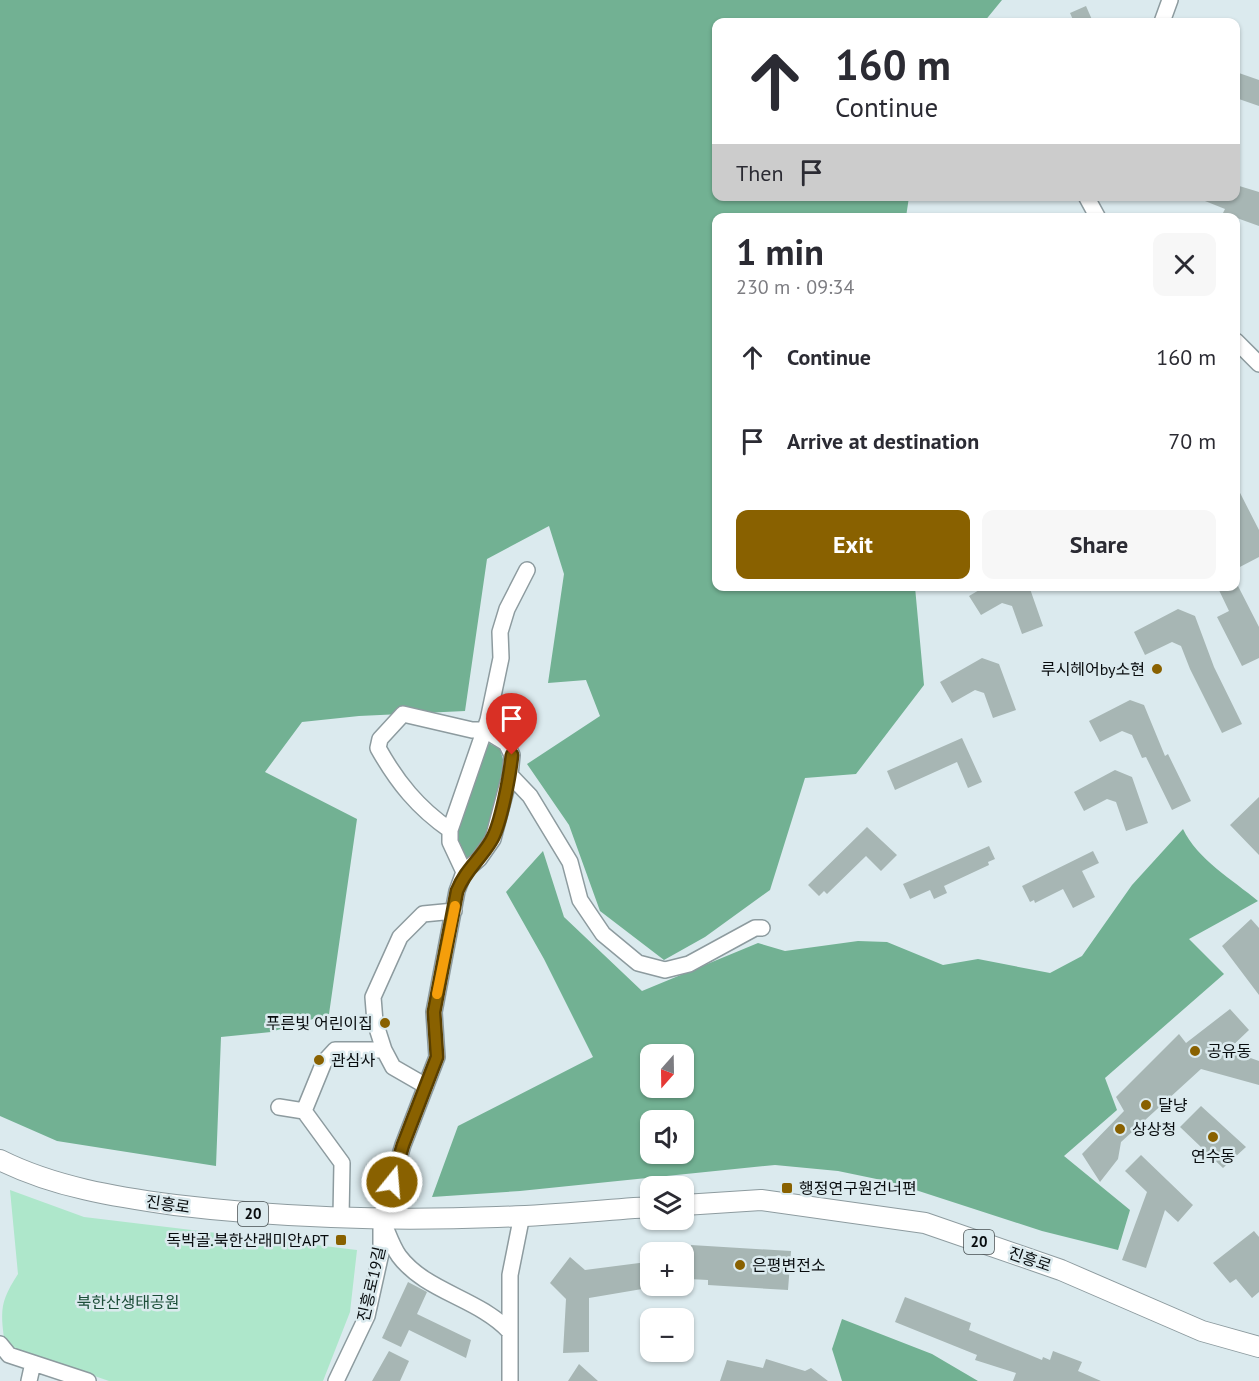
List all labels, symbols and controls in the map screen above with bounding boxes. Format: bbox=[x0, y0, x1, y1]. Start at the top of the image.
text: 160 m bbox=[835, 37, 951, 92]
icon: ahead bbox=[736, 42, 814, 120]
text: Continue bbox=[835, 90, 938, 124]
icon: arrive bbox=[795, 156, 828, 189]
text: Then bbox=[736, 159, 783, 187]
text: 1 min bbox=[736, 228, 824, 275]
button: close bbox=[1153, 233, 1216, 296]
text: 230 m · 09:34 bbox=[736, 274, 854, 300]
icon: ahead bbox=[736, 341, 769, 374]
text: Continue bbox=[787, 343, 871, 371]
text: 160 m bbox=[1156, 343, 1216, 371]
icon: arrive bbox=[736, 425, 769, 458]
text: Arrive at destination bbox=[787, 427, 979, 455]
text: 70 m bbox=[1168, 427, 1216, 455]
button: Exit bbox=[736, 510, 970, 579]
button: Share bbox=[982, 510, 1216, 579]
place label: 루시헤어by소현 bbox=[1041, 659, 1145, 679]
marker: 루시헤어by소현 bbox=[1150, 662, 1164, 676]
pin bbox=[486, 693, 537, 755]
icon: arrive bbox=[495, 702, 528, 735]
place label: 푸른빛 어린이집 bbox=[266, 1013, 373, 1033]
marker: 푸른빛 어린이집 bbox=[378, 1016, 392, 1030]
place label: 공유동 bbox=[1207, 1041, 1251, 1061]
north arrow bbox=[640, 1044, 694, 1098]
map controls bbox=[640, 1044, 694, 1362]
marker: 공유동 bbox=[1188, 1044, 1202, 1058]
place label: 관심사 bbox=[331, 1050, 375, 1070]
marker: 관심사 bbox=[312, 1053, 326, 1067]
place label: 달냥 bbox=[1158, 1095, 1188, 1115]
marker: 달냥 bbox=[1139, 1098, 1153, 1112]
button: sound bbox=[640, 1110, 694, 1164]
place label: 상상청 bbox=[1132, 1119, 1176, 1139]
marker: 상상청 bbox=[1113, 1122, 1127, 1136]
marker: 연수동 bbox=[1206, 1130, 1220, 1144]
place label: 연수동 bbox=[1191, 1146, 1235, 1166]
position arrow bbox=[360, 1150, 424, 1214]
button: layers bbox=[640, 1176, 694, 1230]
place label: 행정연구원건너편 bbox=[799, 1178, 917, 1198]
marker: 행정연구원건너편 bbox=[780, 1181, 794, 1195]
street label: 진흥로 bbox=[145, 1191, 192, 1217]
road number: 20 bbox=[238, 1202, 268, 1226]
place label: 독박골.북한산래미안APT bbox=[166, 1230, 329, 1250]
road number: 20 bbox=[964, 1230, 994, 1254]
marker: 독박골.북한산래미안APT bbox=[334, 1233, 348, 1247]
button: + bbox=[640, 1242, 694, 1296]
street label: 진흥로 bbox=[1006, 1242, 1054, 1276]
street label: 진흥로19길 bbox=[353, 1245, 389, 1323]
place label: 은평변전소 bbox=[752, 1255, 826, 1275]
marker: 은평변전소 bbox=[733, 1258, 747, 1272]
park label: 북한산생태공원 bbox=[76, 1292, 180, 1312]
button: − bbox=[640, 1308, 694, 1362]

